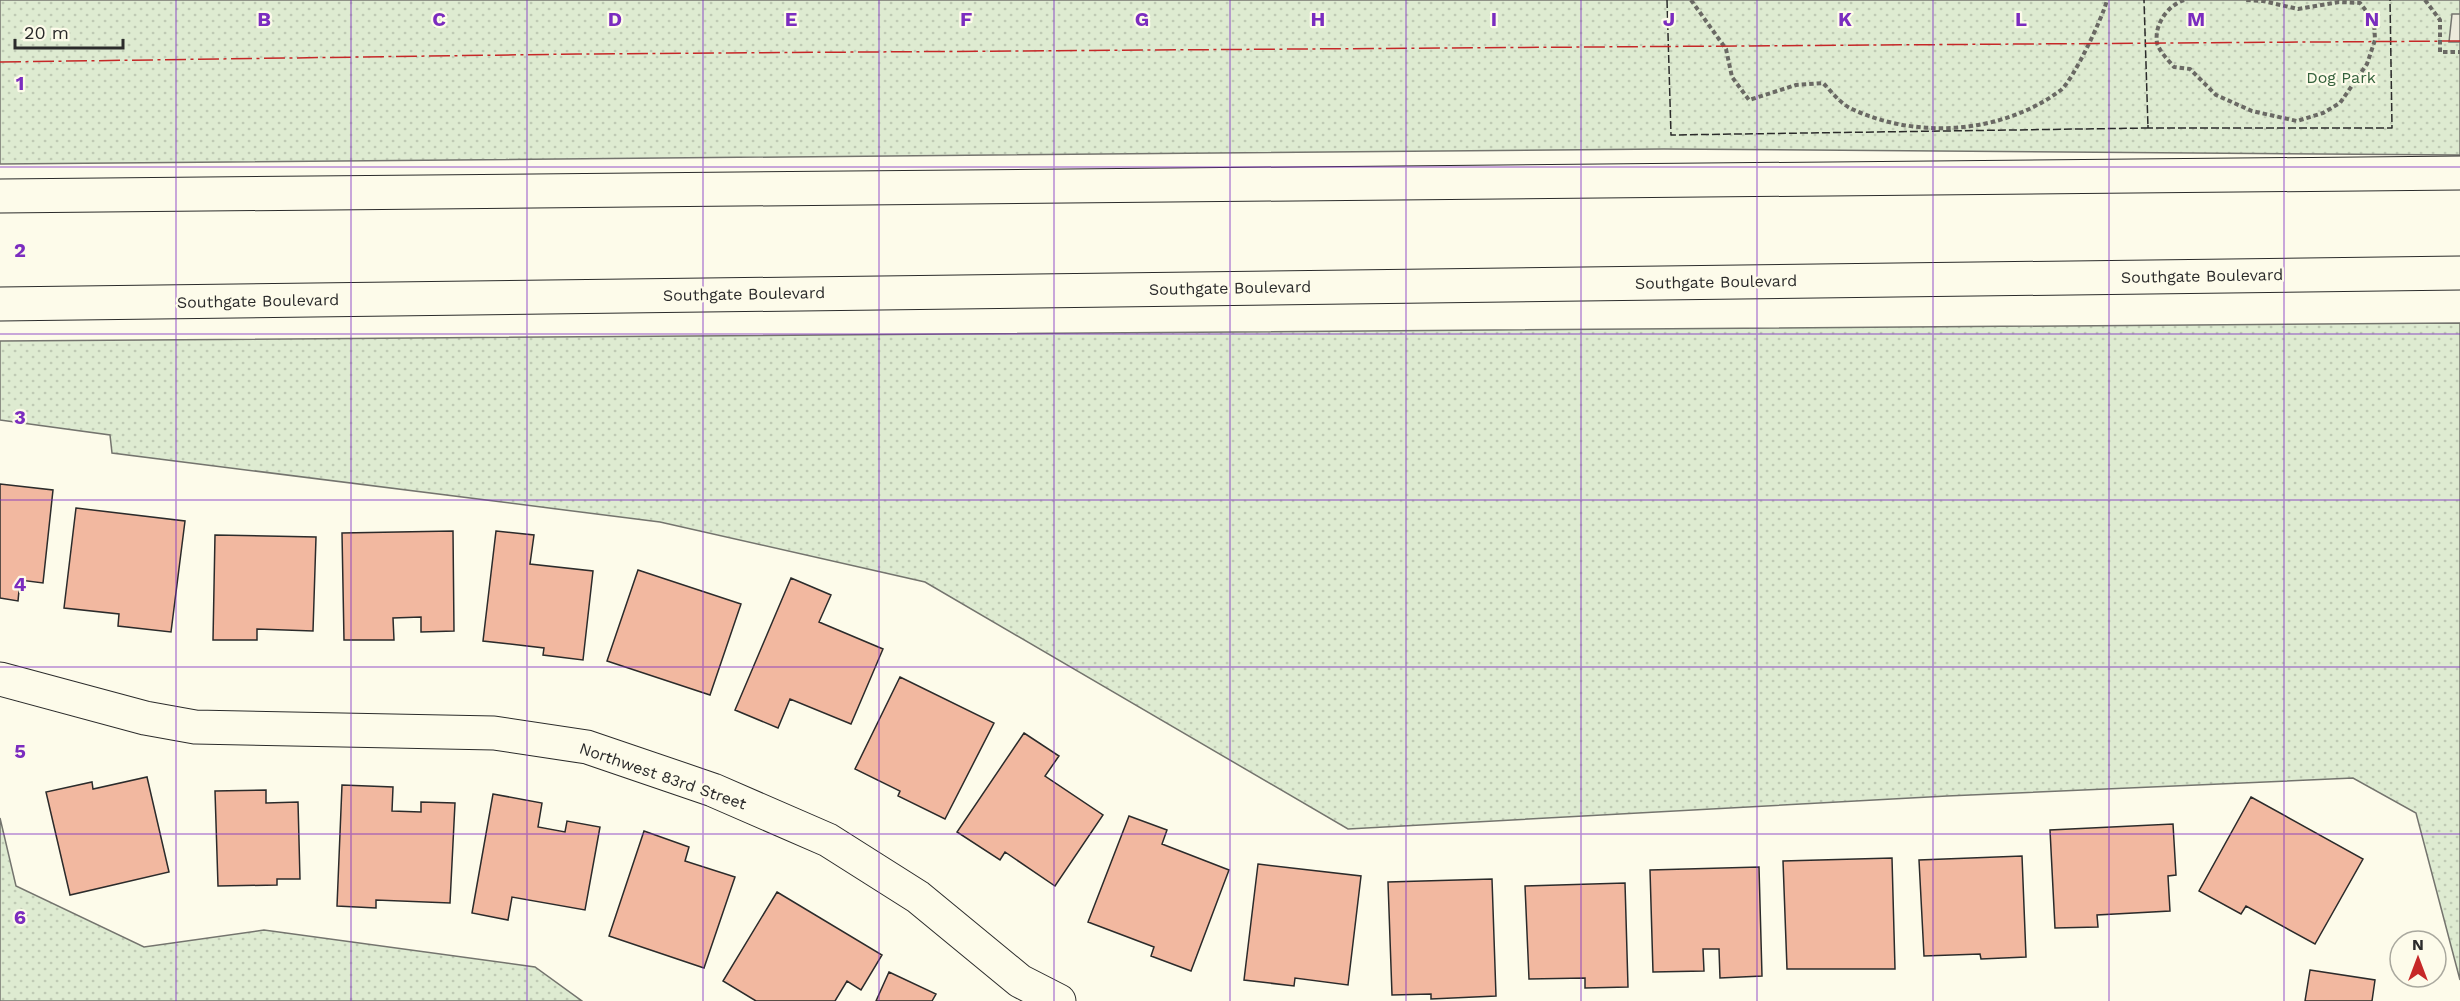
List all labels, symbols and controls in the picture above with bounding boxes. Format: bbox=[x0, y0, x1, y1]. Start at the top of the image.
text: B bbox=[257, 7, 271, 31]
text: C bbox=[432, 7, 446, 31]
text: D bbox=[608, 7, 622, 31]
text: E bbox=[785, 7, 797, 31]
text: F bbox=[960, 7, 972, 31]
text: G bbox=[1135, 7, 1149, 31]
text: H bbox=[1311, 7, 1325, 31]
text: I bbox=[1491, 7, 1497, 31]
text: J bbox=[1663, 7, 1675, 31]
text: K bbox=[1838, 7, 1852, 31]
text: L bbox=[2015, 7, 2027, 31]
text: M bbox=[2187, 7, 2205, 31]
text: N bbox=[2365, 7, 2379, 31]
scale bar bbox=[15, 12, 123, 50]
text: 20 m bbox=[24, 22, 69, 43]
park label: Dog Park bbox=[2306, 68, 2376, 87]
text: 1 bbox=[16, 71, 24, 95]
text: 2 bbox=[14, 238, 26, 262]
street label: Southgate Boulevard bbox=[2121, 265, 2283, 287]
street label: Southgate Boulevard bbox=[1635, 271, 1797, 293]
street label: Southgate Boulevard bbox=[1149, 277, 1311, 299]
street label: Southgate Boulevard bbox=[663, 283, 825, 305]
street label: Southgate Boulevard bbox=[177, 290, 339, 312]
text: 3 bbox=[14, 405, 26, 429]
text: 4 bbox=[14, 572, 27, 596]
street label: Northwest 83rd Street bbox=[577, 738, 749, 814]
text: 5 bbox=[14, 739, 26, 763]
text: 6 bbox=[14, 905, 26, 929]
north arrow bbox=[2388, 929, 2448, 989]
text: N bbox=[2412, 935, 2424, 954]

